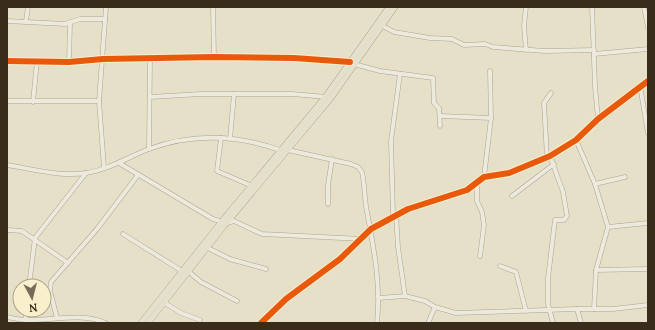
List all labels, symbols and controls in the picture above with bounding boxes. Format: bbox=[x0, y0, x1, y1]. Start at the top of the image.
north arrow bbox=[12, 278, 52, 318]
text: N bbox=[28, 300, 38, 315]

